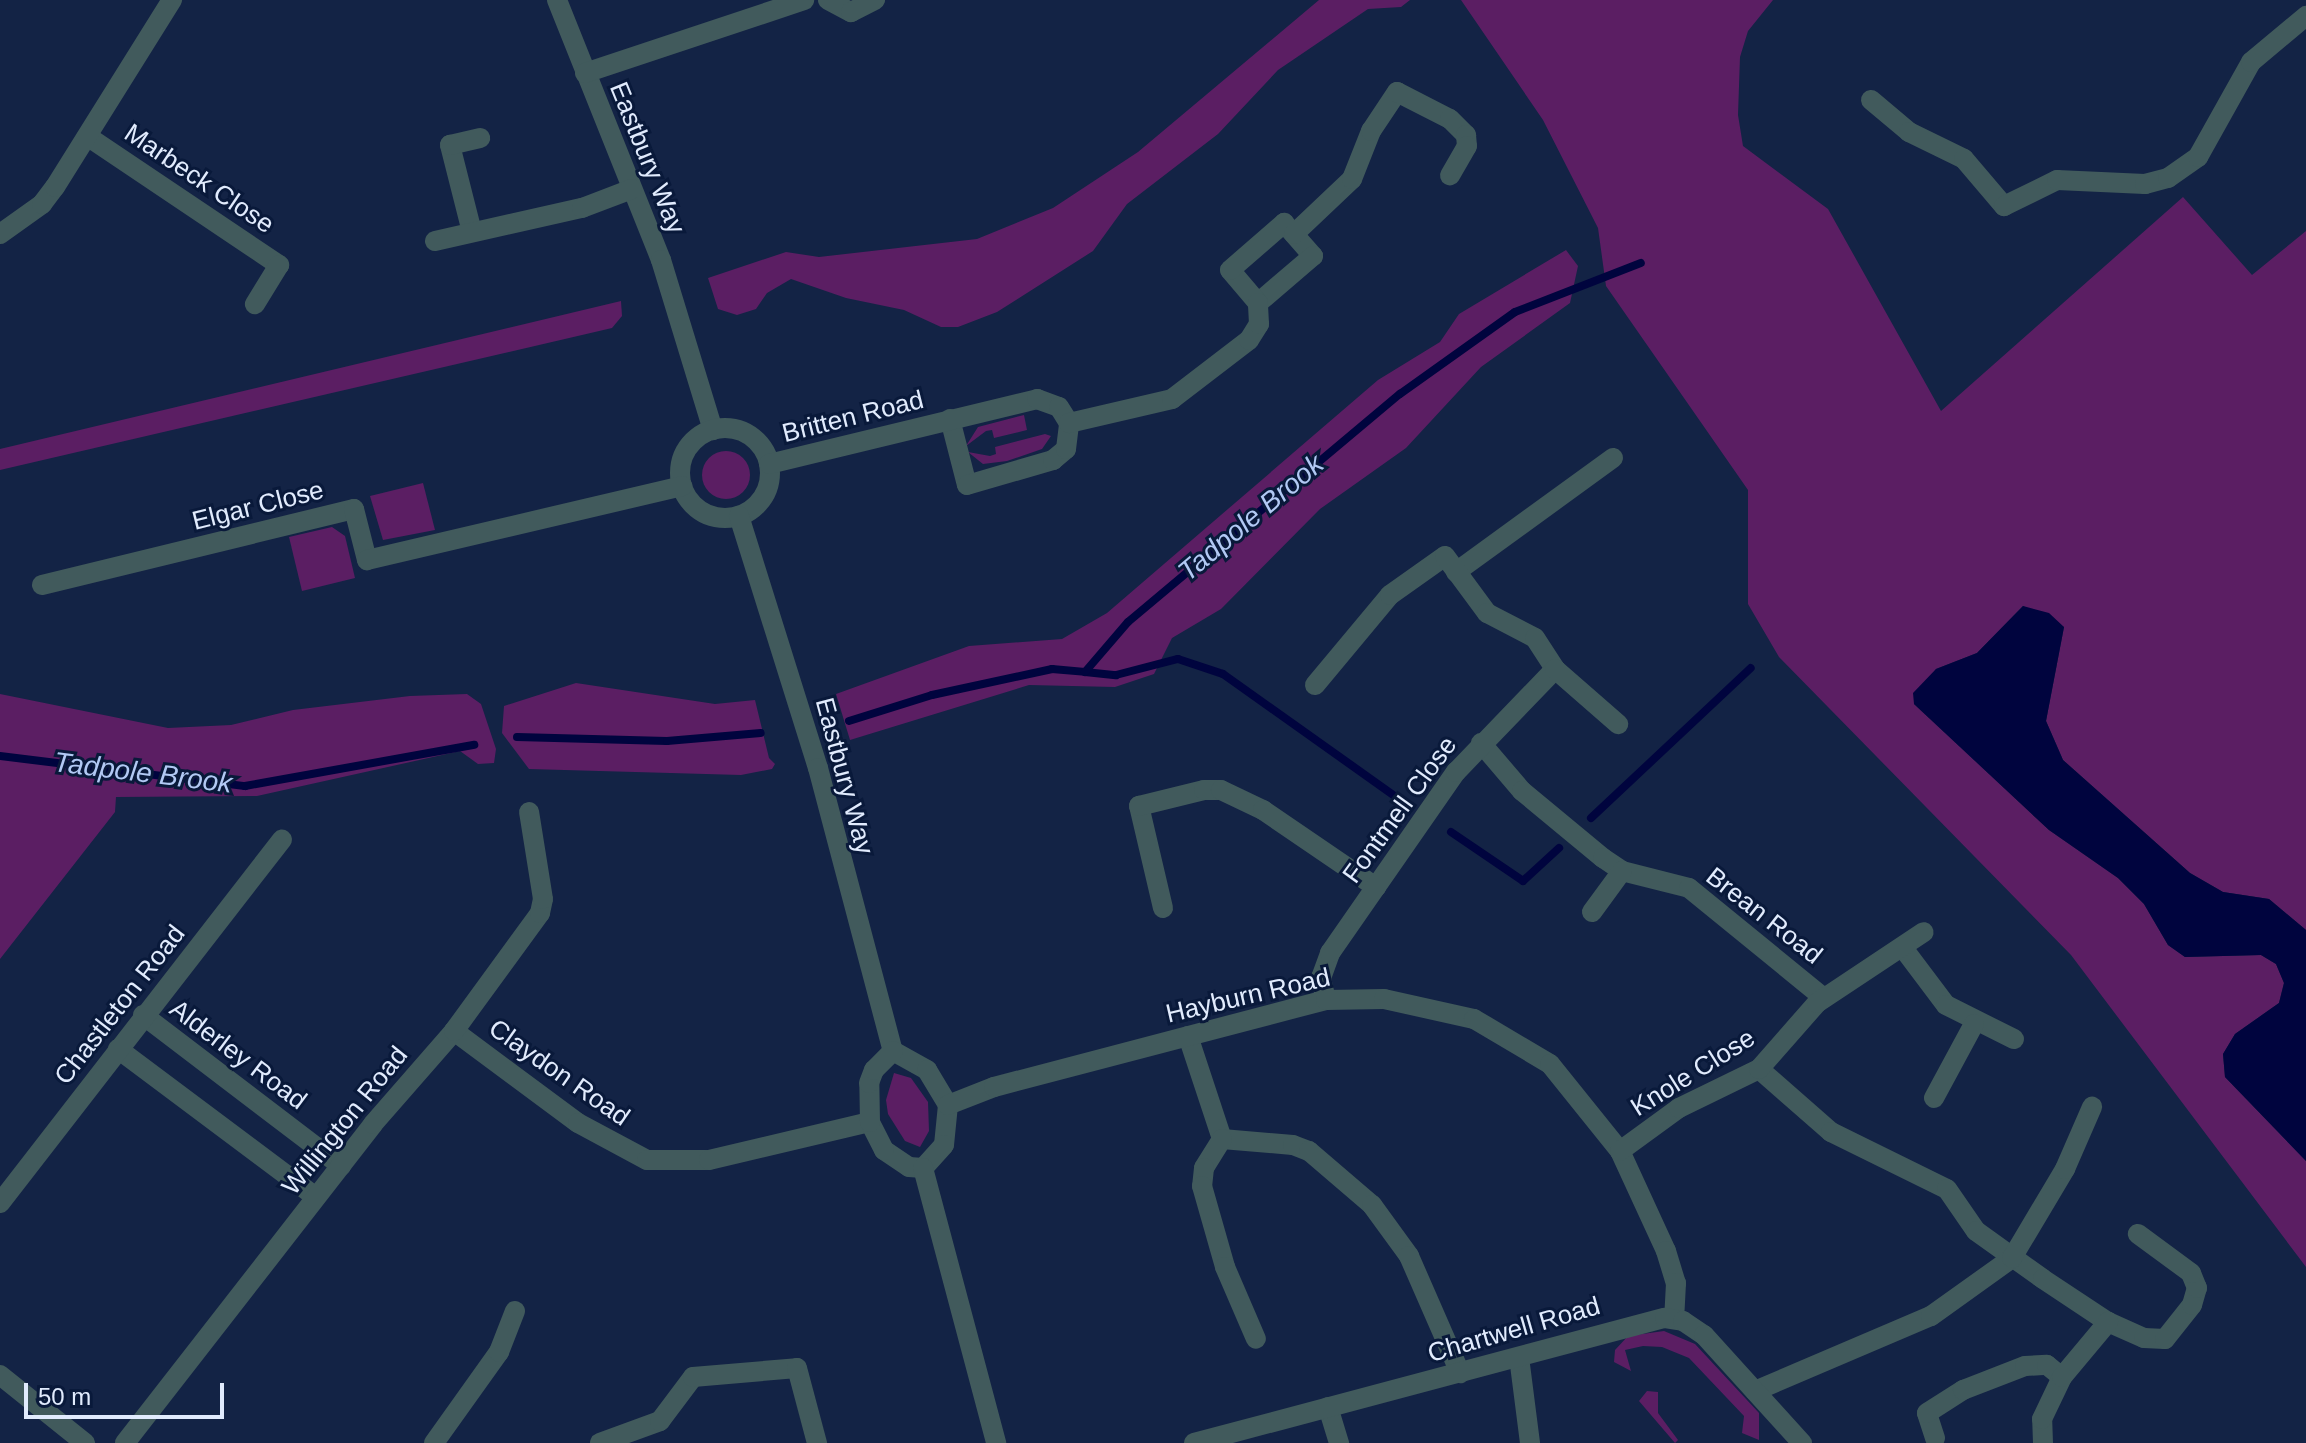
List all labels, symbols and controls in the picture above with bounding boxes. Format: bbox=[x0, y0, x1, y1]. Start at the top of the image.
street label: Eastbury Way bbox=[602, 78, 692, 238]
street label: Marbeck Close bbox=[118, 118, 280, 240]
street label: Britten Road bbox=[779, 384, 927, 450]
water label: Tadpole Brook bbox=[1171, 447, 1331, 589]
street label: Elgar Close bbox=[189, 475, 327, 537]
street label: Eastbury Way bbox=[808, 694, 880, 858]
street label: Fontmell Close bbox=[1336, 731, 1464, 889]
water label: Tadpole Brook bbox=[52, 745, 234, 801]
street label: Brean Road bbox=[1700, 861, 1828, 971]
street label: Chastleton Road bbox=[48, 919, 192, 1091]
street label: Hayburn Road bbox=[1163, 962, 1333, 1030]
street label: Alderley Road bbox=[163, 993, 313, 1117]
street label: Claydon Road bbox=[483, 1013, 635, 1133]
street label: Knole Close bbox=[1625, 1023, 1761, 1123]
street label: Willington Road bbox=[276, 1040, 414, 1202]
street label: Chartwell Road bbox=[1424, 1291, 1604, 1369]
scale bar bbox=[28, 1367, 228, 1417]
text: 50 m bbox=[38, 1383, 91, 1410]

